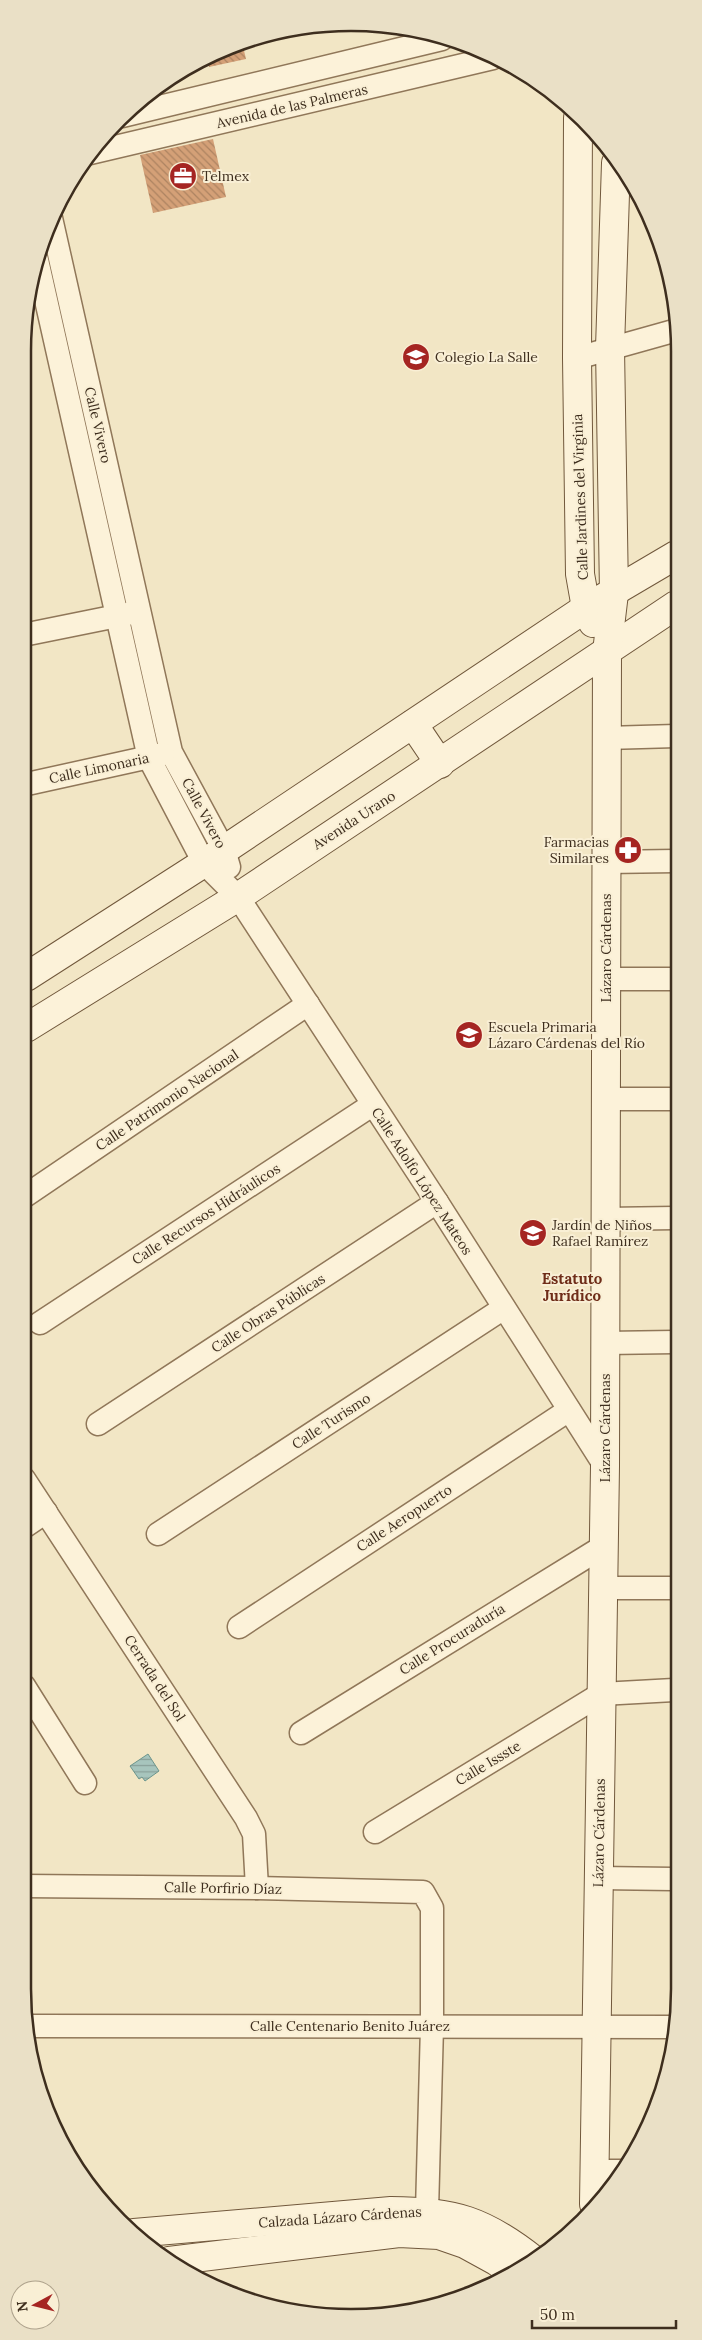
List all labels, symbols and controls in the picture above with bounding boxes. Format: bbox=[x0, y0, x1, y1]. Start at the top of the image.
street label: Avenida de las Palmeras bbox=[214, 80, 369, 132]
office icon: Telmex bbox=[168, 161, 198, 191]
place label: Telmex bbox=[202, 167, 250, 185]
school or university icon: Colegio La Salle bbox=[401, 342, 431, 372]
place label: Colegio La Salle bbox=[435, 348, 538, 366]
street label: Calle Vivero bbox=[81, 385, 115, 465]
street label: Calle Jardines del Virginia bbox=[568, 413, 592, 581]
street label: Calle Limonaria bbox=[47, 749, 151, 787]
street label: Calle Vivero bbox=[178, 775, 230, 851]
street label: Avenida Urano bbox=[308, 787, 399, 854]
place label: Farmacias Similares bbox=[544, 833, 609, 867]
pharmacy icon: Farmacias Similares bbox=[613, 835, 643, 865]
street label: Lázaro Cárdenas bbox=[597, 894, 615, 1002]
place label: Escuela Primaria Lázaro Cárdenas del Río bbox=[488, 1018, 645, 1052]
school or university icon: Escuela Primaria Lázaro Cárdenas del Río bbox=[454, 1020, 484, 1050]
street label: Calle Patrimonio Nacional bbox=[92, 1045, 242, 1155]
street label: Calle Adolfo López Mateos bbox=[368, 1104, 476, 1258]
street label: Calle Recursos Hidráulicos bbox=[128, 1159, 284, 1269]
place label: Jardín de Niños Rafael Ramírez bbox=[551, 1216, 652, 1250]
school or university icon: Jardín de Niños Rafael Ramírez bbox=[518, 1218, 548, 1248]
street label: Calle Obras Públicas bbox=[208, 1269, 328, 1357]
district label: Estatuto Jurídico bbox=[542, 1269, 603, 1305]
street label: Lázaro Cárdenas bbox=[596, 1374, 614, 1482]
street label: Calle Turismo bbox=[288, 1389, 374, 1453]
street label: Calle Aeropuerto bbox=[353, 1480, 455, 1556]
street label: Calle Procuraduría bbox=[396, 1599, 508, 1679]
street label: Cerrada del Sol bbox=[120, 1631, 190, 1725]
street label: Calle Issste bbox=[452, 1736, 524, 1789]
street label: Lázaro Cárdenas bbox=[589, 1778, 609, 1888]
street label: Calle Porfirio Díaz bbox=[164, 1878, 282, 1898]
street label: Calle Centenario Benito Juárez bbox=[250, 2017, 450, 2035]
street label: Calzada Lázaro Cárdenas bbox=[258, 2202, 422, 2232]
north arrow bbox=[10, 2280, 60, 2330]
scale bar bbox=[532, 2298, 676, 2330]
text: N bbox=[12, 2300, 32, 2313]
text: 50 m bbox=[540, 2305, 575, 2324]

